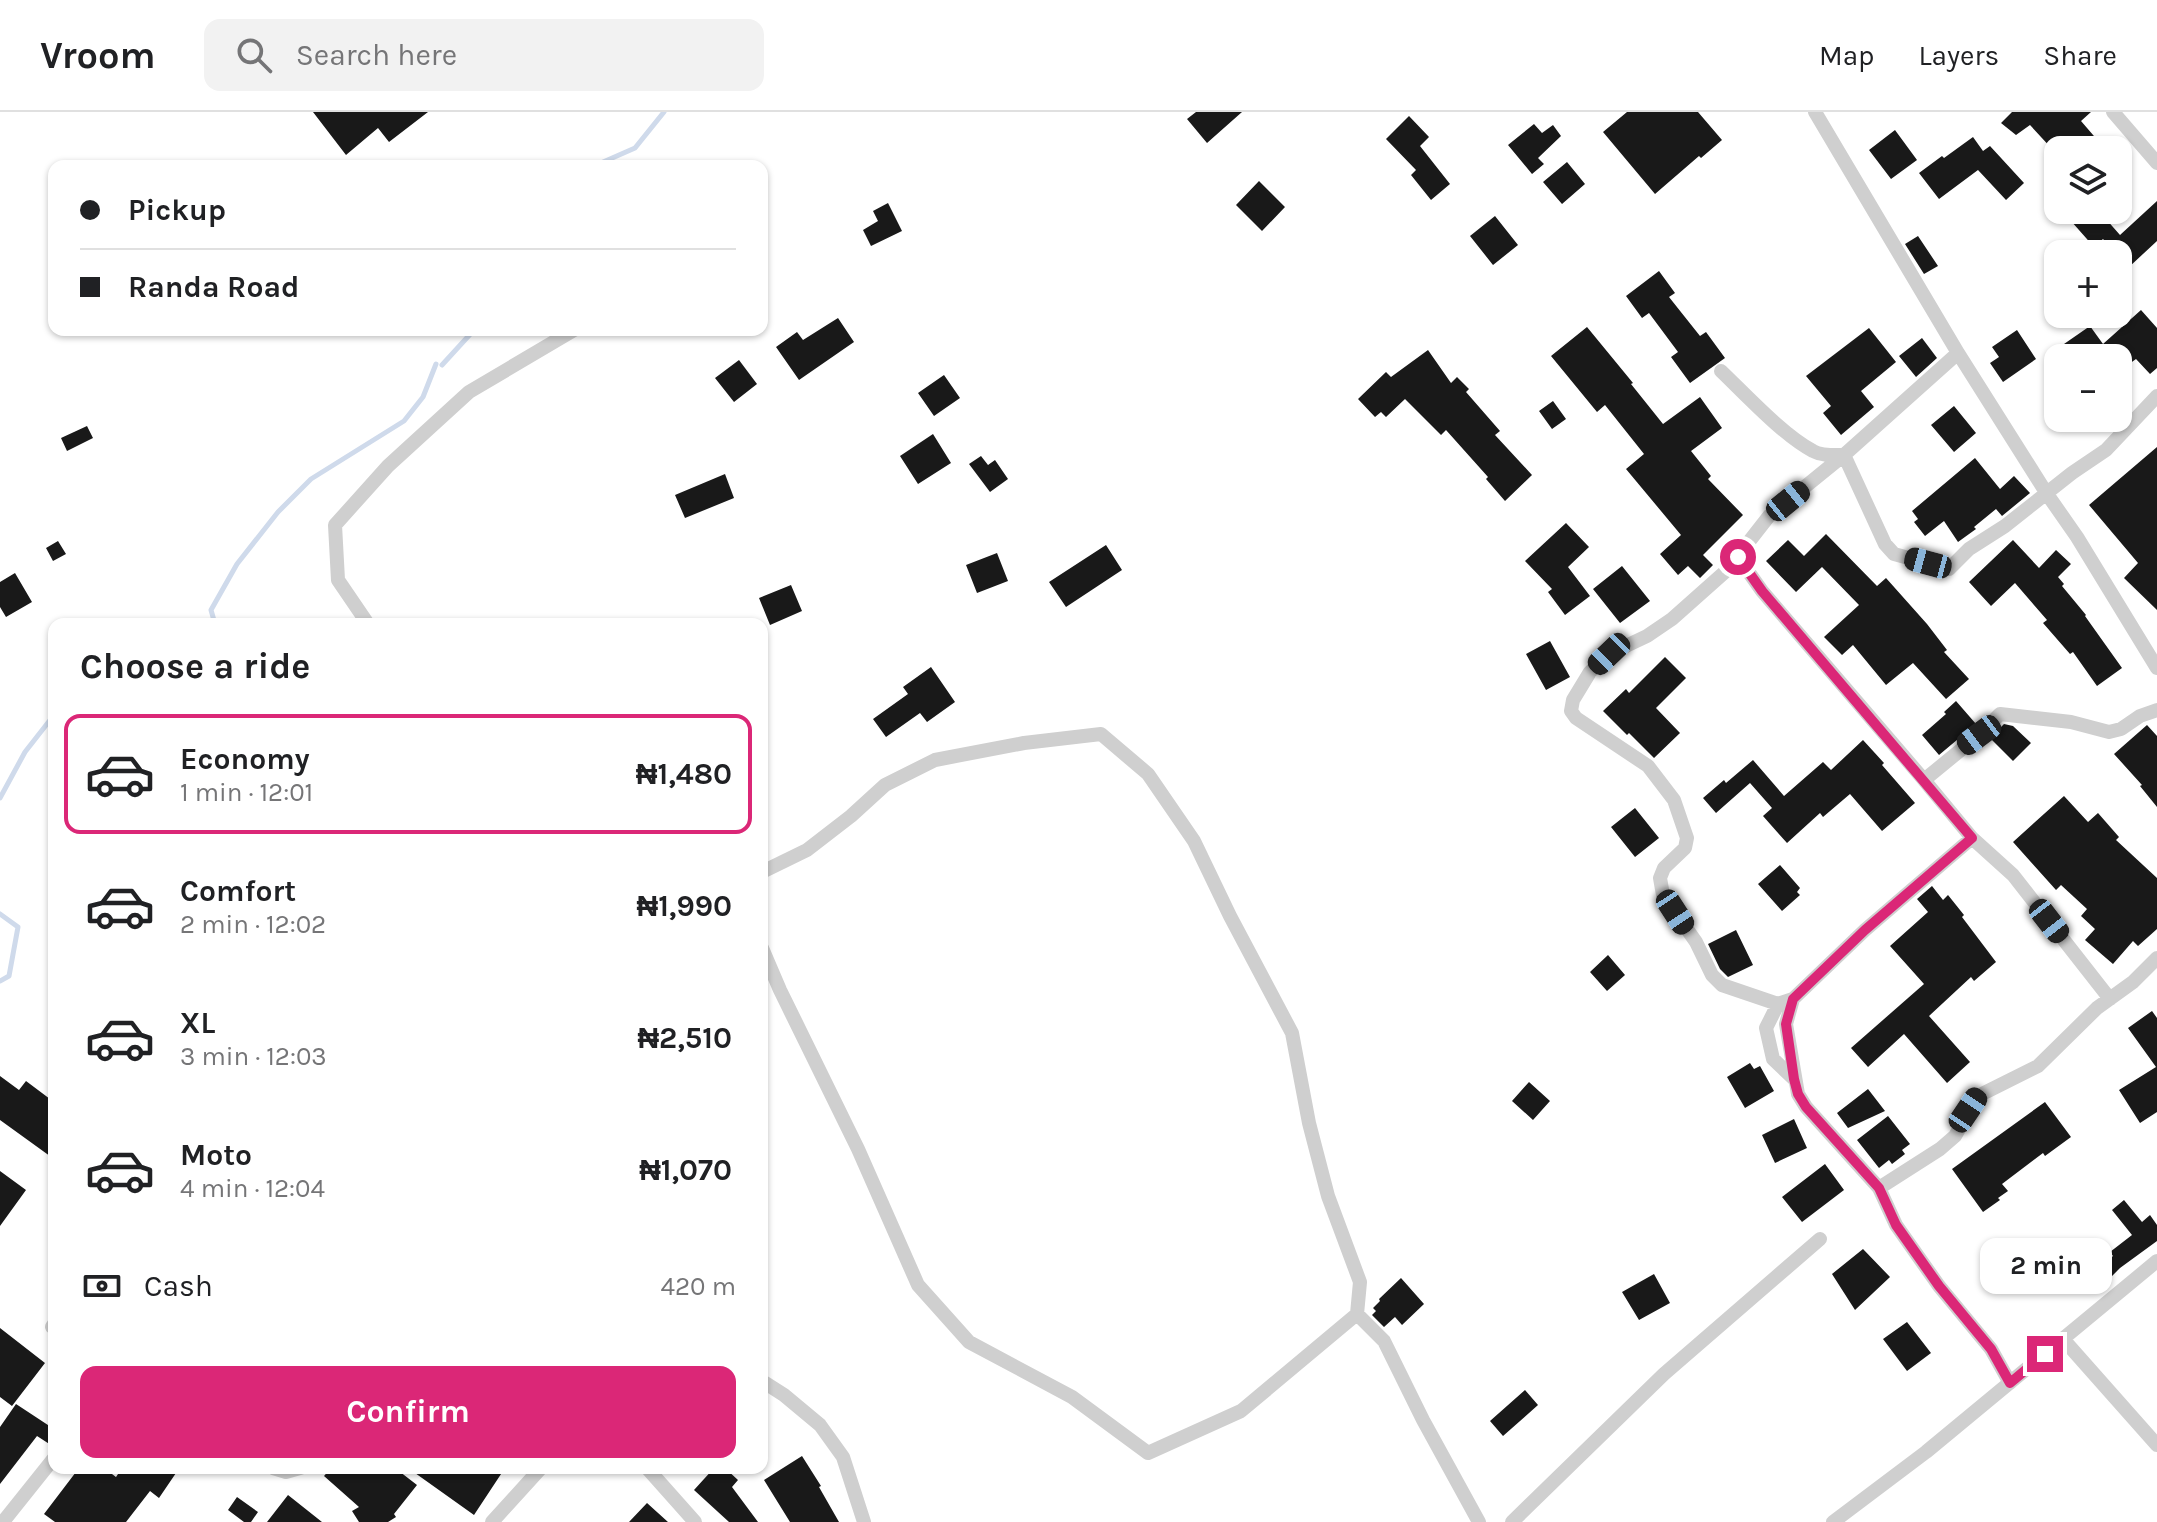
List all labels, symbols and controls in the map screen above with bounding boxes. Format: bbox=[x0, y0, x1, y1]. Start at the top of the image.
search box bbox=[204, 19, 764, 91]
text: Vroom bbox=[40, 33, 156, 78]
icon: search bbox=[232, 33, 276, 77]
text: Search here bbox=[296, 37, 457, 73]
text: Map bbox=[1819, 39, 1874, 72]
text: Layers bbox=[1918, 39, 1999, 72]
text: Share bbox=[2043, 39, 2117, 72]
map controls bbox=[2044, 136, 2132, 432]
button: layers bbox=[2044, 136, 2132, 224]
text: Pickup bbox=[128, 192, 226, 228]
button: + bbox=[2044, 240, 2132, 328]
text: Randa Road bbox=[128, 269, 299, 305]
button: − bbox=[2044, 344, 2132, 432]
car bbox=[1762, 477, 1814, 525]
route start bbox=[1720, 539, 1756, 575]
car bbox=[1902, 545, 1954, 581]
car bbox=[1583, 629, 1635, 679]
text: Choose a ride bbox=[80, 645, 310, 687]
car bbox=[1953, 711, 2005, 759]
icon: car bbox=[84, 738, 156, 810]
text: Economy bbox=[180, 741, 310, 777]
text: ₦1,480 bbox=[636, 756, 732, 792]
text: 1 min · 12:01 bbox=[180, 777, 313, 808]
icon: car bbox=[84, 870, 156, 942]
text: Comfort bbox=[180, 873, 296, 909]
car bbox=[1652, 885, 1698, 939]
text: ₦1,990 bbox=[636, 888, 732, 924]
car bbox=[2025, 895, 2073, 947]
text: 2 min · 12:02 bbox=[180, 909, 326, 940]
icon: car bbox=[84, 1002, 156, 1074]
text: XL bbox=[180, 1005, 215, 1041]
text: ₦2,510 bbox=[637, 1020, 732, 1056]
text: 3 min · 12:03 bbox=[180, 1041, 327, 1072]
car bbox=[1945, 1083, 1991, 1137]
icon: car bbox=[84, 1134, 156, 1206]
text: Moto bbox=[180, 1137, 252, 1173]
text: ₦1,070 bbox=[639, 1152, 732, 1188]
text: 4 min · 12:04 bbox=[180, 1173, 325, 1204]
callout: 2 min bbox=[1979, 1238, 2111, 1294]
text: 2 min bbox=[2010, 1250, 2082, 1281]
icon: cash bbox=[80, 1264, 124, 1308]
text: Cash bbox=[144, 1268, 213, 1304]
text: 420 m bbox=[660, 1271, 736, 1302]
route end bbox=[2027, 1336, 2063, 1372]
button: Confirm bbox=[80, 1366, 736, 1458]

